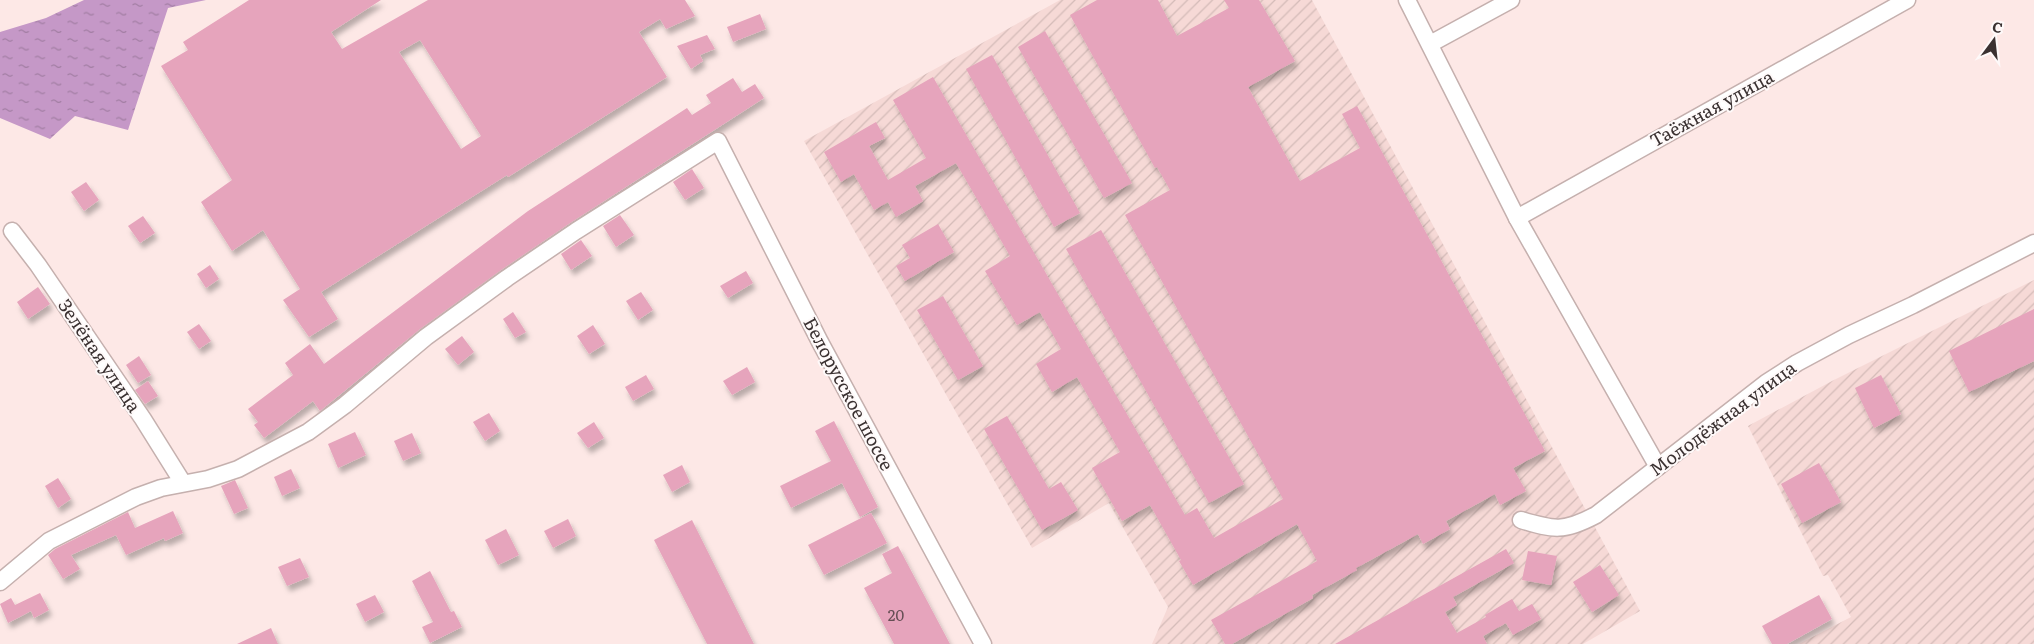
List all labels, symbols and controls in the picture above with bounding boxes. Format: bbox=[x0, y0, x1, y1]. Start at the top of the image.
north arrow bbox=[1969, 15, 2019, 65]
text: С bbox=[1990, 16, 2005, 37]
street label: Таёжная улица bbox=[1644, 62, 1778, 153]
street label: Зелёная улица bbox=[52, 293, 148, 418]
street label: Белорусское шоссе bbox=[797, 312, 901, 475]
street label: Молодёжная улица bbox=[1643, 354, 1801, 482]
house number: 20 bbox=[888, 603, 904, 626]

